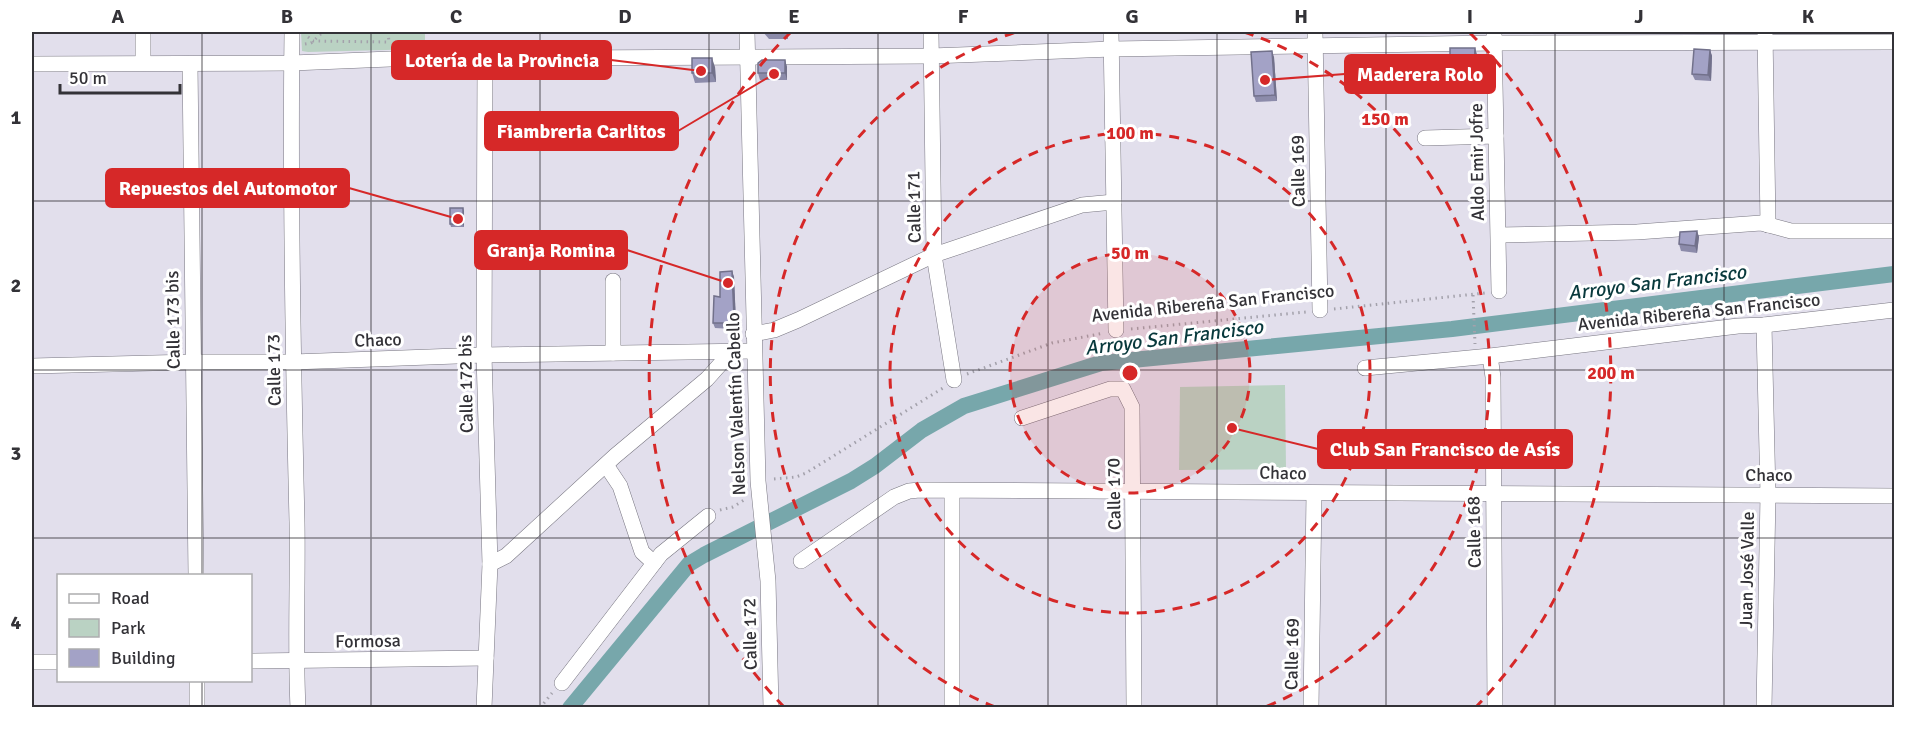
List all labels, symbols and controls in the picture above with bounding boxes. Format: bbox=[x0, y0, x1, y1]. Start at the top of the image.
text: A bbox=[112, 4, 125, 29]
text: B bbox=[281, 4, 293, 29]
text: C bbox=[450, 4, 462, 29]
text: D bbox=[618, 4, 632, 29]
text: E bbox=[788, 4, 800, 29]
text: F bbox=[958, 4, 969, 29]
text: G bbox=[1125, 4, 1139, 29]
text: H bbox=[1294, 4, 1308, 29]
text: I bbox=[1467, 4, 1473, 29]
text: J bbox=[1634, 4, 1644, 29]
text: K bbox=[1802, 4, 1815, 29]
callout: Lotería de la Provincia bbox=[392, 41, 611, 79]
text: Lotería de la Provincia bbox=[405, 48, 599, 73]
callout: Maderera Rolo bbox=[1345, 55, 1495, 93]
scale bar bbox=[60, 57, 180, 95]
text: Maderera Rolo bbox=[1357, 62, 1483, 87]
text: 50 m bbox=[69, 67, 107, 89]
street label: Aldo Emir Jofre bbox=[1465, 103, 1489, 221]
text: 1 bbox=[11, 105, 22, 130]
text: 150 m bbox=[1361, 108, 1409, 130]
callout: Fiambreria Carlitos bbox=[485, 112, 678, 150]
text: Fiambreria Carlitos bbox=[496, 119, 666, 144]
text: 100 m bbox=[1106, 122, 1154, 144]
street label: Calle 169 bbox=[1286, 135, 1310, 207]
callout: Repuestos del Automotor bbox=[106, 169, 349, 207]
street label: Calle 171 bbox=[902, 171, 926, 243]
text: Repuestos del Automotor bbox=[119, 176, 337, 201]
callout: Granja Romina bbox=[475, 231, 627, 269]
text: Granja Romina bbox=[487, 238, 615, 263]
text: 50 m bbox=[1111, 242, 1149, 264]
water label: Arroyo San Francisco bbox=[1567, 259, 1749, 306]
street label: Calle 173 bis bbox=[161, 270, 185, 369]
text: 2 bbox=[11, 273, 21, 298]
street label: Avenida Ribereña San Francisco bbox=[1091, 279, 1335, 327]
street label: Avenida Ribereña San Francisco bbox=[1577, 288, 1821, 336]
street label: Nelson Valentín Cabello bbox=[722, 312, 750, 496]
water label: Arroyo San Francisco bbox=[1084, 314, 1266, 361]
street label: Chaco bbox=[354, 328, 402, 352]
street label: Calle 173 bbox=[262, 334, 286, 406]
street label: Calle 172 bis bbox=[454, 334, 478, 433]
text: 200 m bbox=[1587, 362, 1635, 384]
centre of rings bbox=[1120, 363, 1140, 383]
callout: Club San Francisco de Asís bbox=[1318, 430, 1572, 468]
text: Club San Francisco de Asís bbox=[1330, 437, 1560, 462]
text: 3 bbox=[11, 441, 21, 466]
street label: Calle 170 bbox=[1102, 458, 1126, 530]
street label: Chaco bbox=[1259, 462, 1307, 484]
street label: Chaco bbox=[1745, 464, 1793, 486]
street label: Calle 168 bbox=[1462, 496, 1486, 568]
street label: Juan José Valle bbox=[1735, 511, 1759, 629]
legend bbox=[57, 574, 252, 682]
text: Road bbox=[111, 587, 150, 609]
street label: Calle 172 bbox=[738, 598, 762, 670]
text: 4 bbox=[11, 610, 22, 635]
text: Park bbox=[111, 617, 146, 639]
street label: Calle 169 bbox=[1280, 618, 1304, 690]
street label: Formosa bbox=[335, 629, 401, 653]
text: Building bbox=[111, 647, 175, 669]

